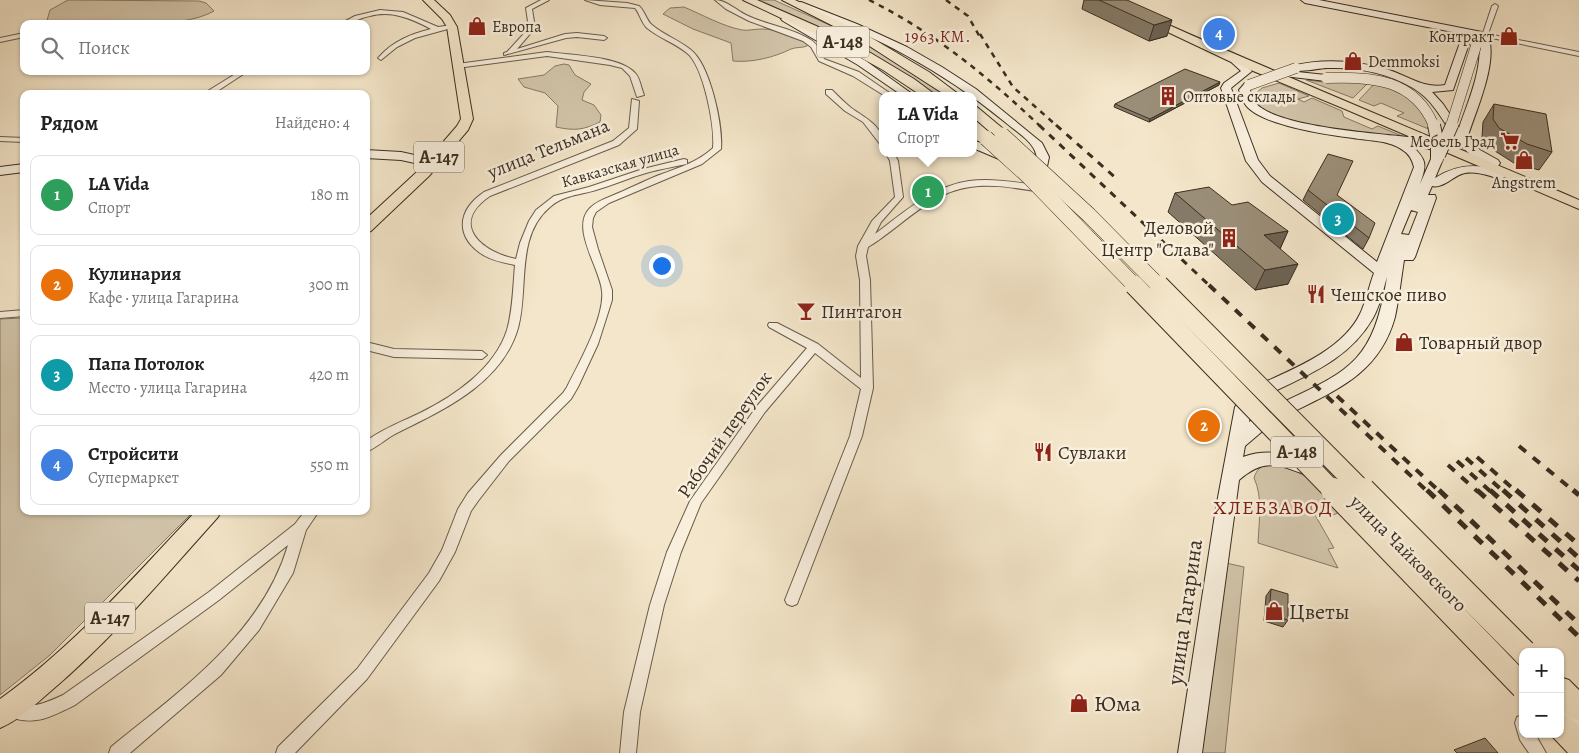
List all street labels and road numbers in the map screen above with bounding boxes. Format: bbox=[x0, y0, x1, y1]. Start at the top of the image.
road number: А-148 bbox=[817, 27, 869, 58]
street label: улица Тельмана bbox=[483, 113, 613, 186]
street label: Кавказская улица bbox=[559, 139, 682, 193]
road number: А-147 bbox=[414, 142, 464, 172]
street label: Рабочий переулок bbox=[671, 366, 778, 503]
road number: А-148 bbox=[1271, 437, 1323, 468]
street label: улица Чайковского bbox=[1343, 489, 1473, 618]
street label: улица Гагарина bbox=[1160, 536, 1210, 688]
road number: А-147 bbox=[85, 602, 135, 634]

